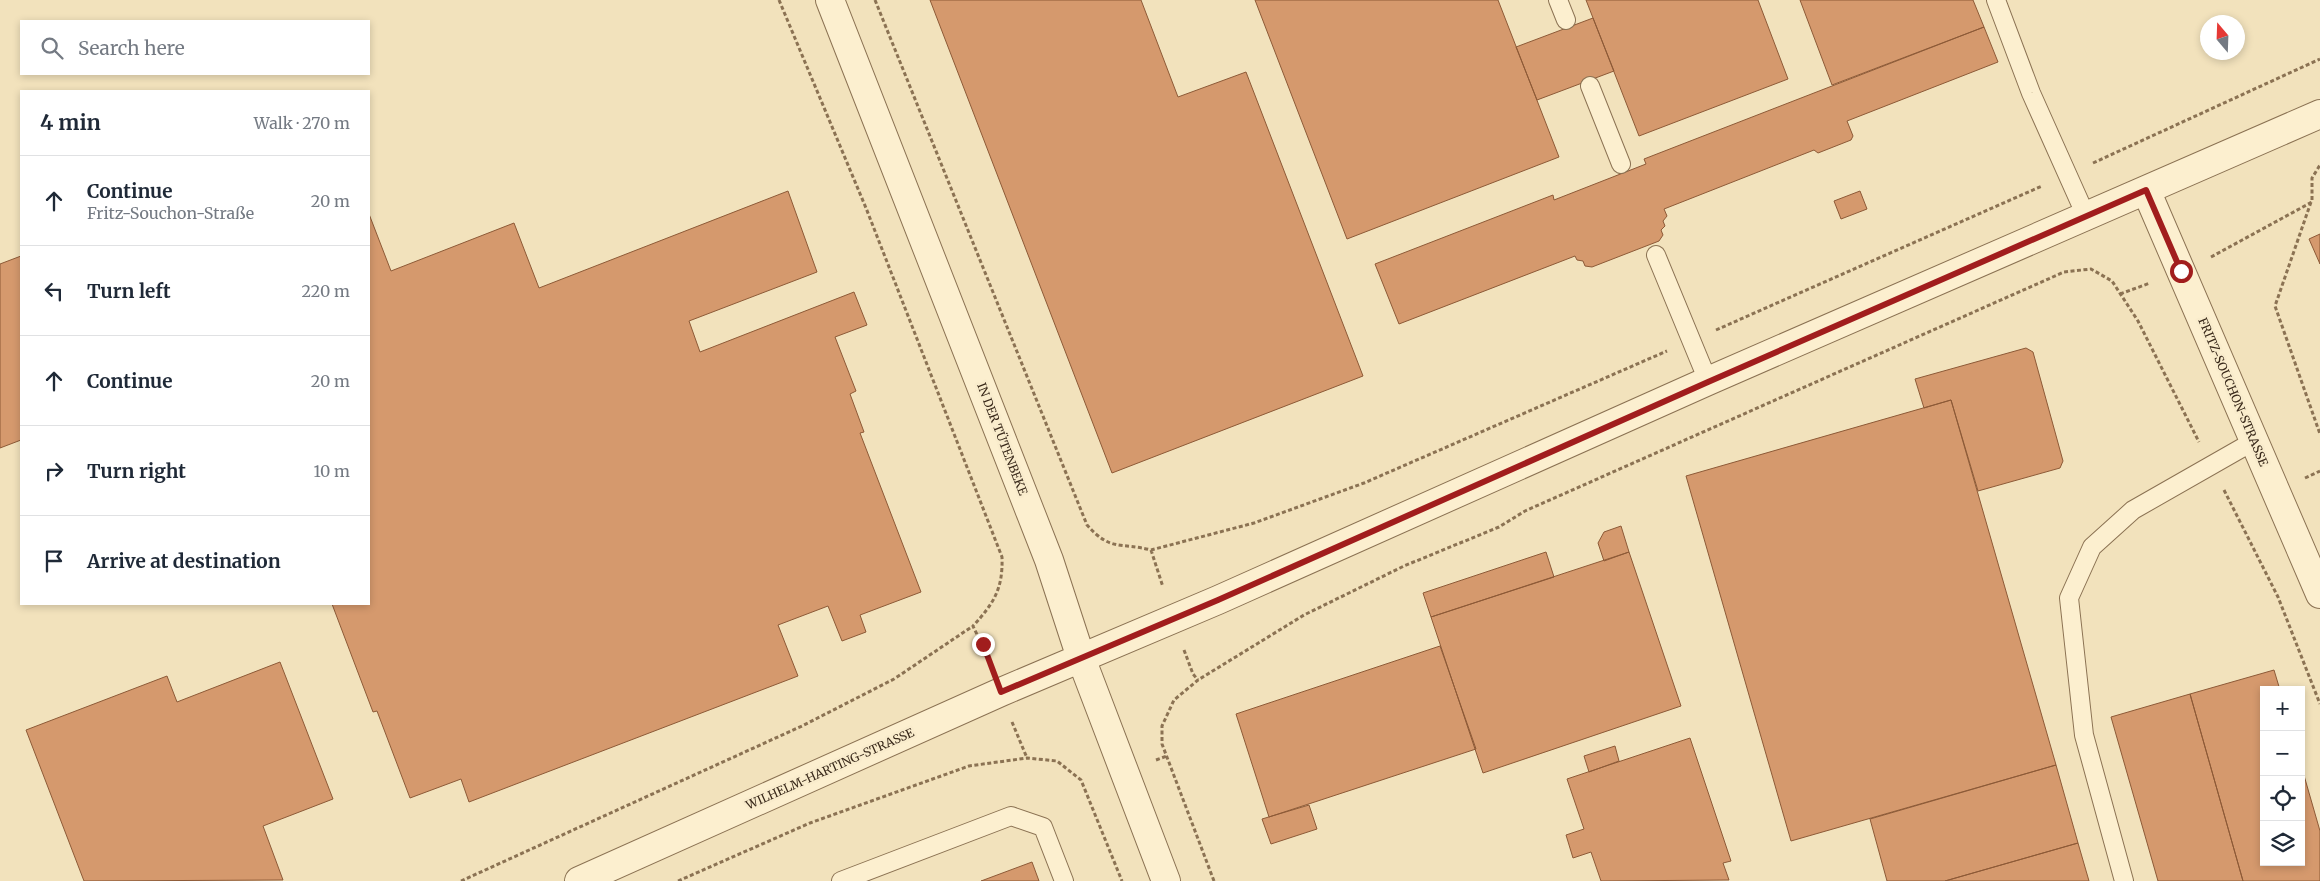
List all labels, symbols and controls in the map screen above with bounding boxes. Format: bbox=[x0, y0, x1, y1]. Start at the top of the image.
north arrow bbox=[2200, 15, 2245, 60]
search box bbox=[20, 20, 370, 75]
icon: search bbox=[38, 34, 66, 62]
text: Search here bbox=[78, 36, 185, 60]
text: 4 min bbox=[40, 109, 101, 136]
text: Walk · 270 m bbox=[254, 113, 350, 133]
text: Continue bbox=[87, 179, 173, 203]
icon: ahead bbox=[40, 187, 68, 215]
text: 20 m bbox=[311, 191, 350, 211]
text: Fritz-Souchon-Straße bbox=[87, 203, 254, 223]
route start bbox=[2170, 260, 2193, 283]
icon: left bbox=[40, 277, 68, 305]
text: Turn left bbox=[87, 279, 171, 303]
text: 220 m bbox=[302, 281, 350, 301]
street label: FRITZ-SOUCHON-STRASSE bbox=[2195, 315, 2272, 469]
icon: ahead bbox=[40, 367, 68, 395]
text: Continue bbox=[87, 369, 173, 393]
text: 20 m bbox=[311, 371, 350, 391]
street label: IN DER TÜTENBEKE bbox=[974, 380, 1031, 498]
icon: right bbox=[40, 457, 68, 485]
text: Turn right bbox=[87, 459, 186, 483]
text: 10 m bbox=[313, 461, 350, 481]
icon: arrive bbox=[40, 547, 68, 575]
text: Arrive at destination bbox=[87, 549, 281, 573]
route end bbox=[972, 633, 995, 656]
map controls bbox=[2260, 686, 2305, 866]
button: + bbox=[2260, 686, 2305, 731]
street label: WILHELM-HARTING-STRASSE bbox=[743, 724, 916, 813]
button: − bbox=[2260, 731, 2305, 776]
button: locate bbox=[2260, 776, 2305, 821]
button: layers bbox=[2260, 821, 2305, 866]

